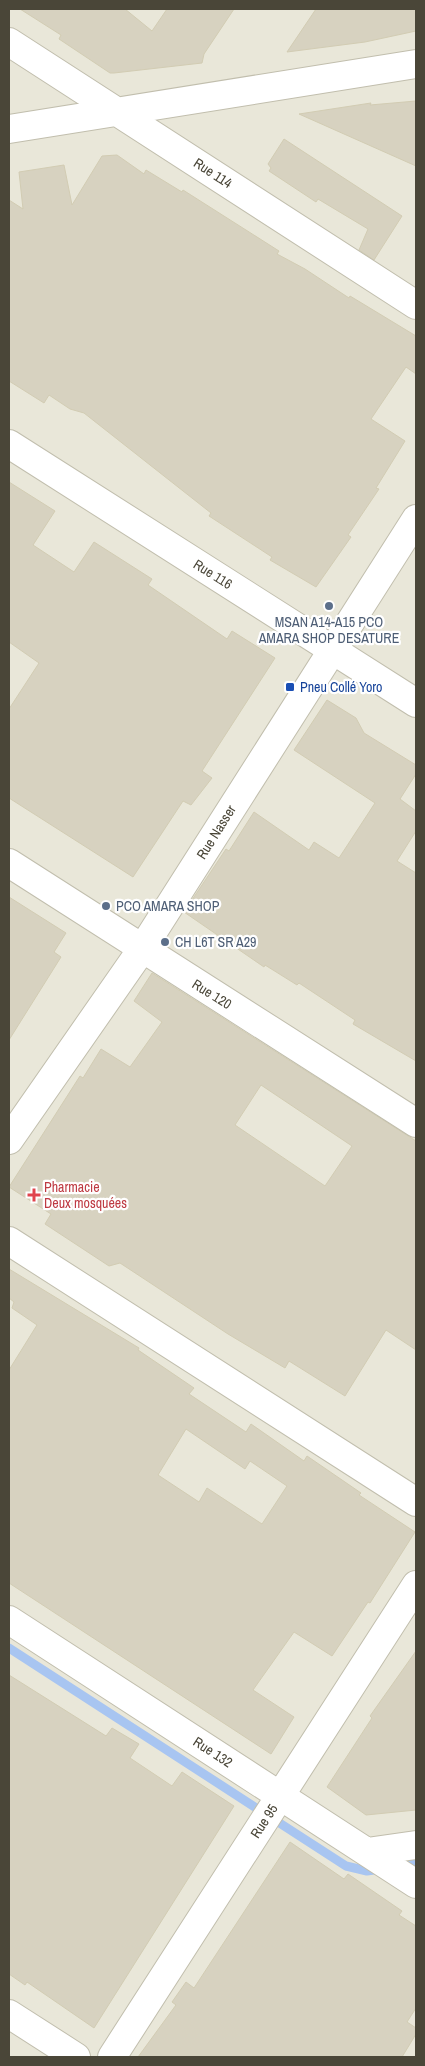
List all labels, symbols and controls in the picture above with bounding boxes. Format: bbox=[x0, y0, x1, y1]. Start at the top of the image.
street label: Rue 114 bbox=[190, 154, 236, 192]
street label: Rue 116 bbox=[190, 555, 236, 593]
marker: MSAN A14-A15 PCO AMARA SHOP DESATURE bbox=[323, 600, 335, 612]
place label: MSAN A14-A15 PCO AMARA SHOP DESATURE bbox=[258, 613, 399, 647]
place label: Pneu Collé Yoro bbox=[300, 678, 383, 696]
marker: Pneu Collé Yoro bbox=[284, 681, 296, 693]
street label: Rue Nasser bbox=[192, 801, 240, 862]
place label: PCO AMARA SHOP bbox=[116, 897, 220, 915]
marker: PCO AMARA SHOP bbox=[100, 900, 112, 912]
place label: CH L6T SR A29 bbox=[175, 933, 256, 951]
marker: CH L6T SR A29 bbox=[159, 936, 171, 948]
street label: Rue 120 bbox=[189, 975, 235, 1013]
place label: Pharmacie Deux mosquées bbox=[44, 1178, 127, 1212]
marker: Pharmacie Deux mosquées bbox=[28, 1189, 40, 1201]
street label: Rue 132 bbox=[190, 1733, 236, 1771]
street label: Rue 95 bbox=[246, 1801, 282, 1841]

